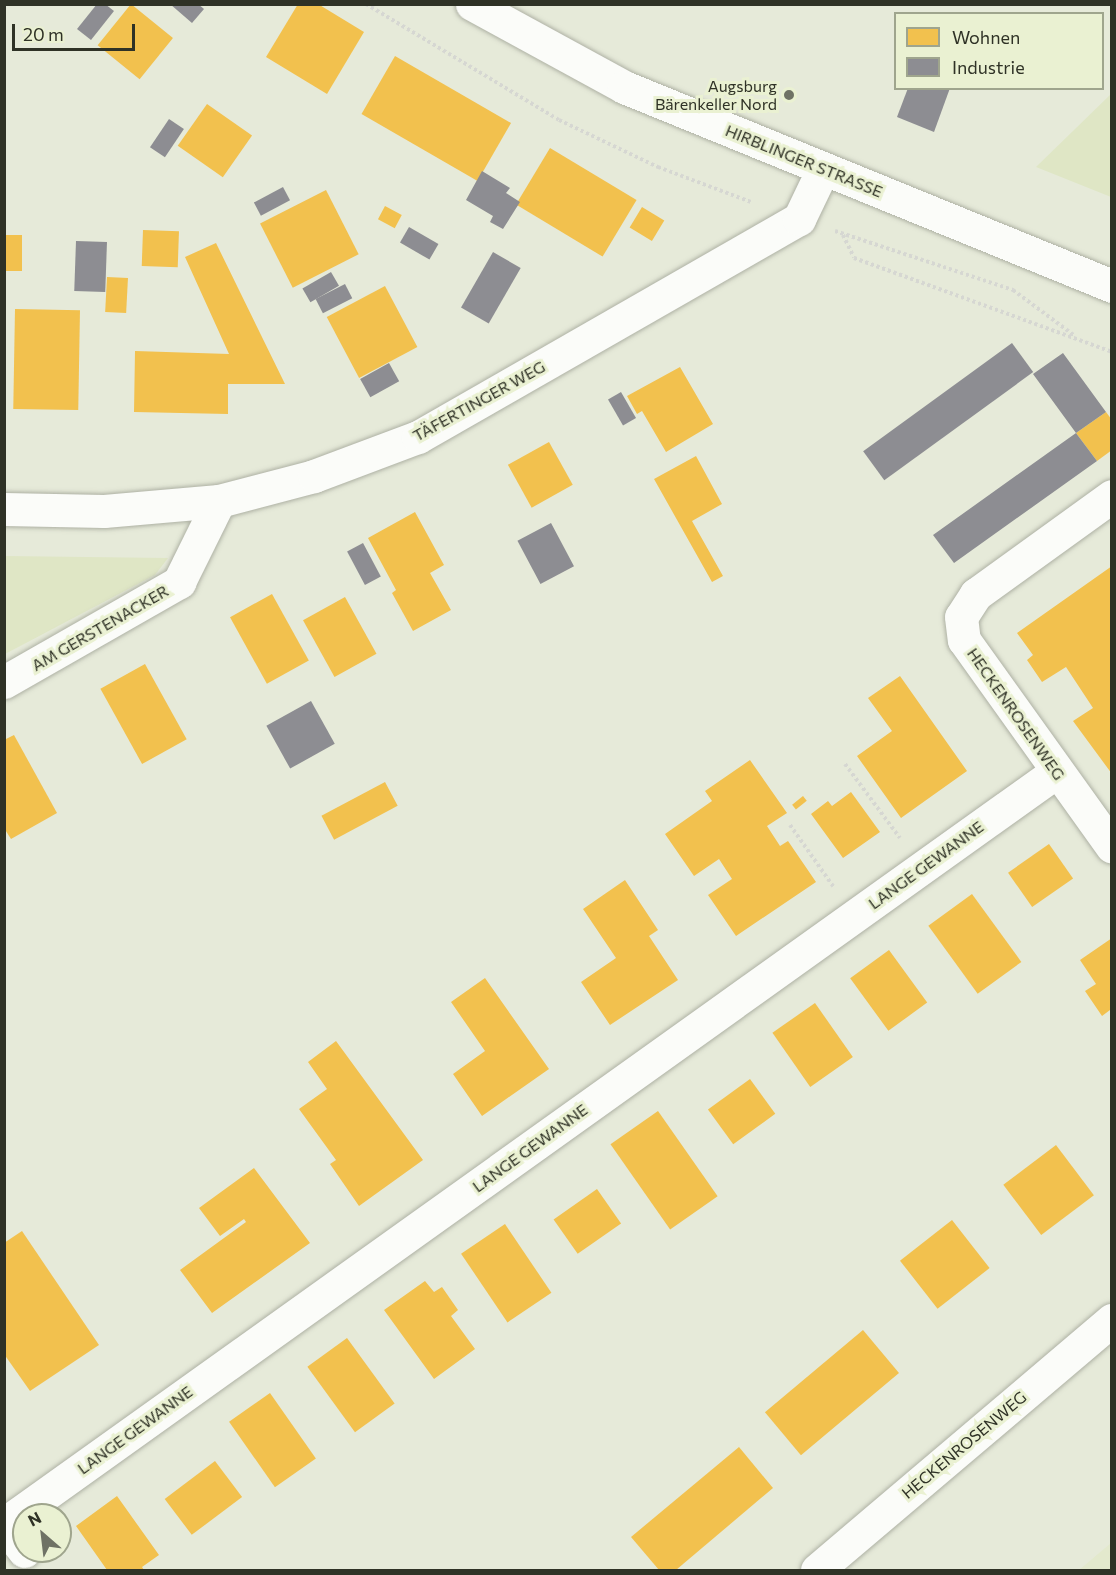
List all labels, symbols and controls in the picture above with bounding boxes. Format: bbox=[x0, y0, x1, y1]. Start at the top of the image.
scale bar bbox=[15, 12, 138, 50]
legend bbox=[894, 12, 1104, 90]
text: 20 m bbox=[23, 23, 64, 45]
text: Wohnen bbox=[952, 26, 1020, 48]
text: Industrie bbox=[952, 56, 1025, 78]
place label: Augsburg Bärenkeller Nord bbox=[655, 76, 777, 114]
marker: Augsburg Bärenkeller Nord bbox=[782, 88, 796, 102]
street label: HIRBLINGER STRASSE bbox=[723, 121, 885, 201]
street label: TÄFERTINGER WEG bbox=[409, 357, 549, 445]
street label: AM GERSTENACKER bbox=[28, 581, 172, 675]
street label: HECKENROSENWEG bbox=[963, 644, 1069, 784]
street label: LANGE GEWANNE bbox=[865, 817, 987, 913]
street label: LANGE GEWANNE bbox=[469, 1100, 591, 1196]
street label: LANGE GEWANNE bbox=[74, 1382, 196, 1478]
street label: HECKENROSENWEG bbox=[898, 1387, 1030, 1503]
north arrow bbox=[12, 1503, 72, 1563]
text: N bbox=[24, 1507, 44, 1530]

